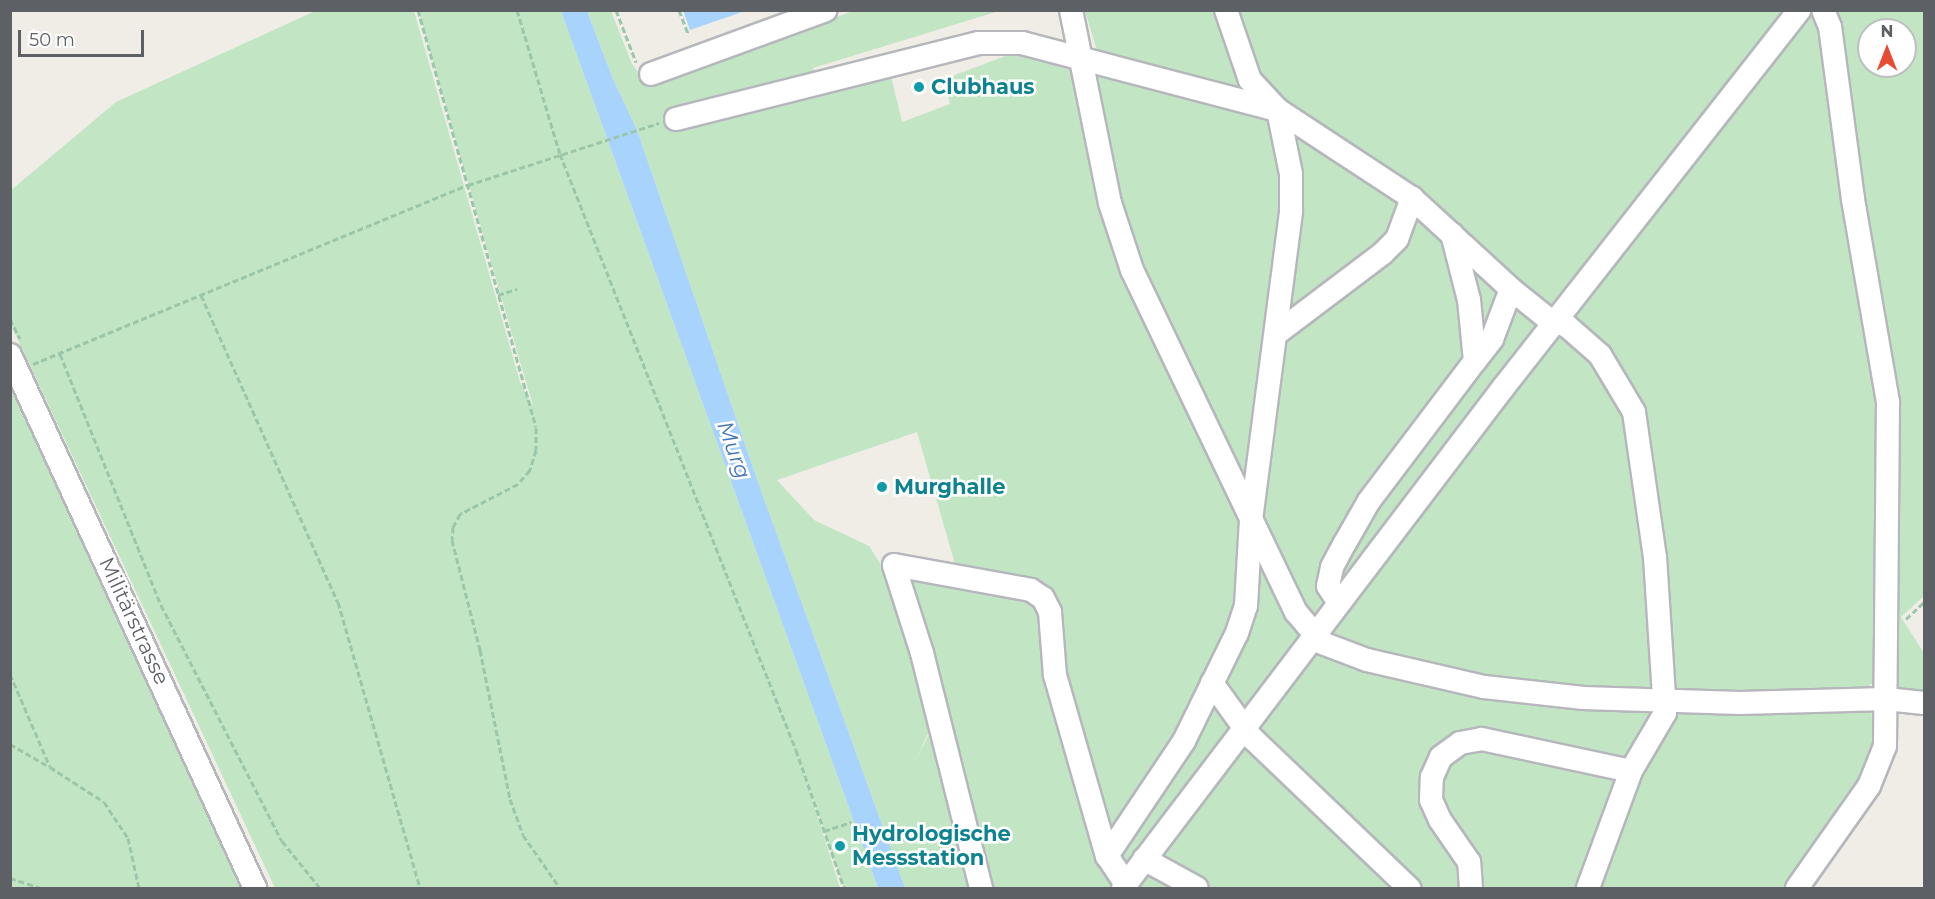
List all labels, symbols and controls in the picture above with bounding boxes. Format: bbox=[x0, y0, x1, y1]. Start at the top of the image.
scale bar bbox=[21, 18, 147, 56]
north arrow bbox=[1857, 18, 1917, 78]
text: N bbox=[1881, 22, 1893, 41]
text: 50 m bbox=[29, 29, 75, 51]
place label: Clubhaus bbox=[931, 74, 1034, 100]
marker: Clubhaus bbox=[912, 80, 926, 94]
water label: Murg bbox=[711, 418, 757, 482]
place label: Murghalle bbox=[894, 474, 1005, 500]
marker: Murghalle bbox=[875, 480, 889, 494]
street label: Militärstrasse bbox=[94, 553, 174, 689]
place label: Hydrologische Messstation bbox=[852, 821, 1011, 871]
marker: Hydrologische Messstation bbox=[833, 839, 847, 853]

